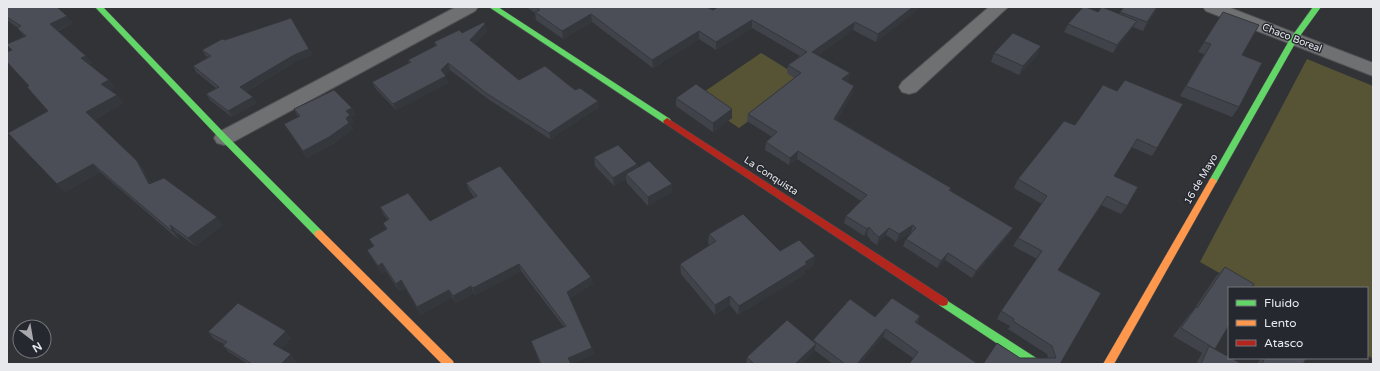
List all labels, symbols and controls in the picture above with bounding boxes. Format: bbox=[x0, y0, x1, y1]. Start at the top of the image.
street label: Chaco Boreal bbox=[1260, 21, 1324, 55]
street label: 16 de Mayo bbox=[1182, 152, 1220, 206]
street label: La Conquista bbox=[742, 154, 800, 198]
legend bbox=[1228, 287, 1368, 359]
text: Fluido bbox=[1264, 296, 1299, 310]
text: Lento bbox=[1264, 316, 1297, 330]
north arrow bbox=[12, 319, 52, 359]
text: Atasco bbox=[1264, 336, 1303, 350]
text: N bbox=[30, 339, 44, 355]

